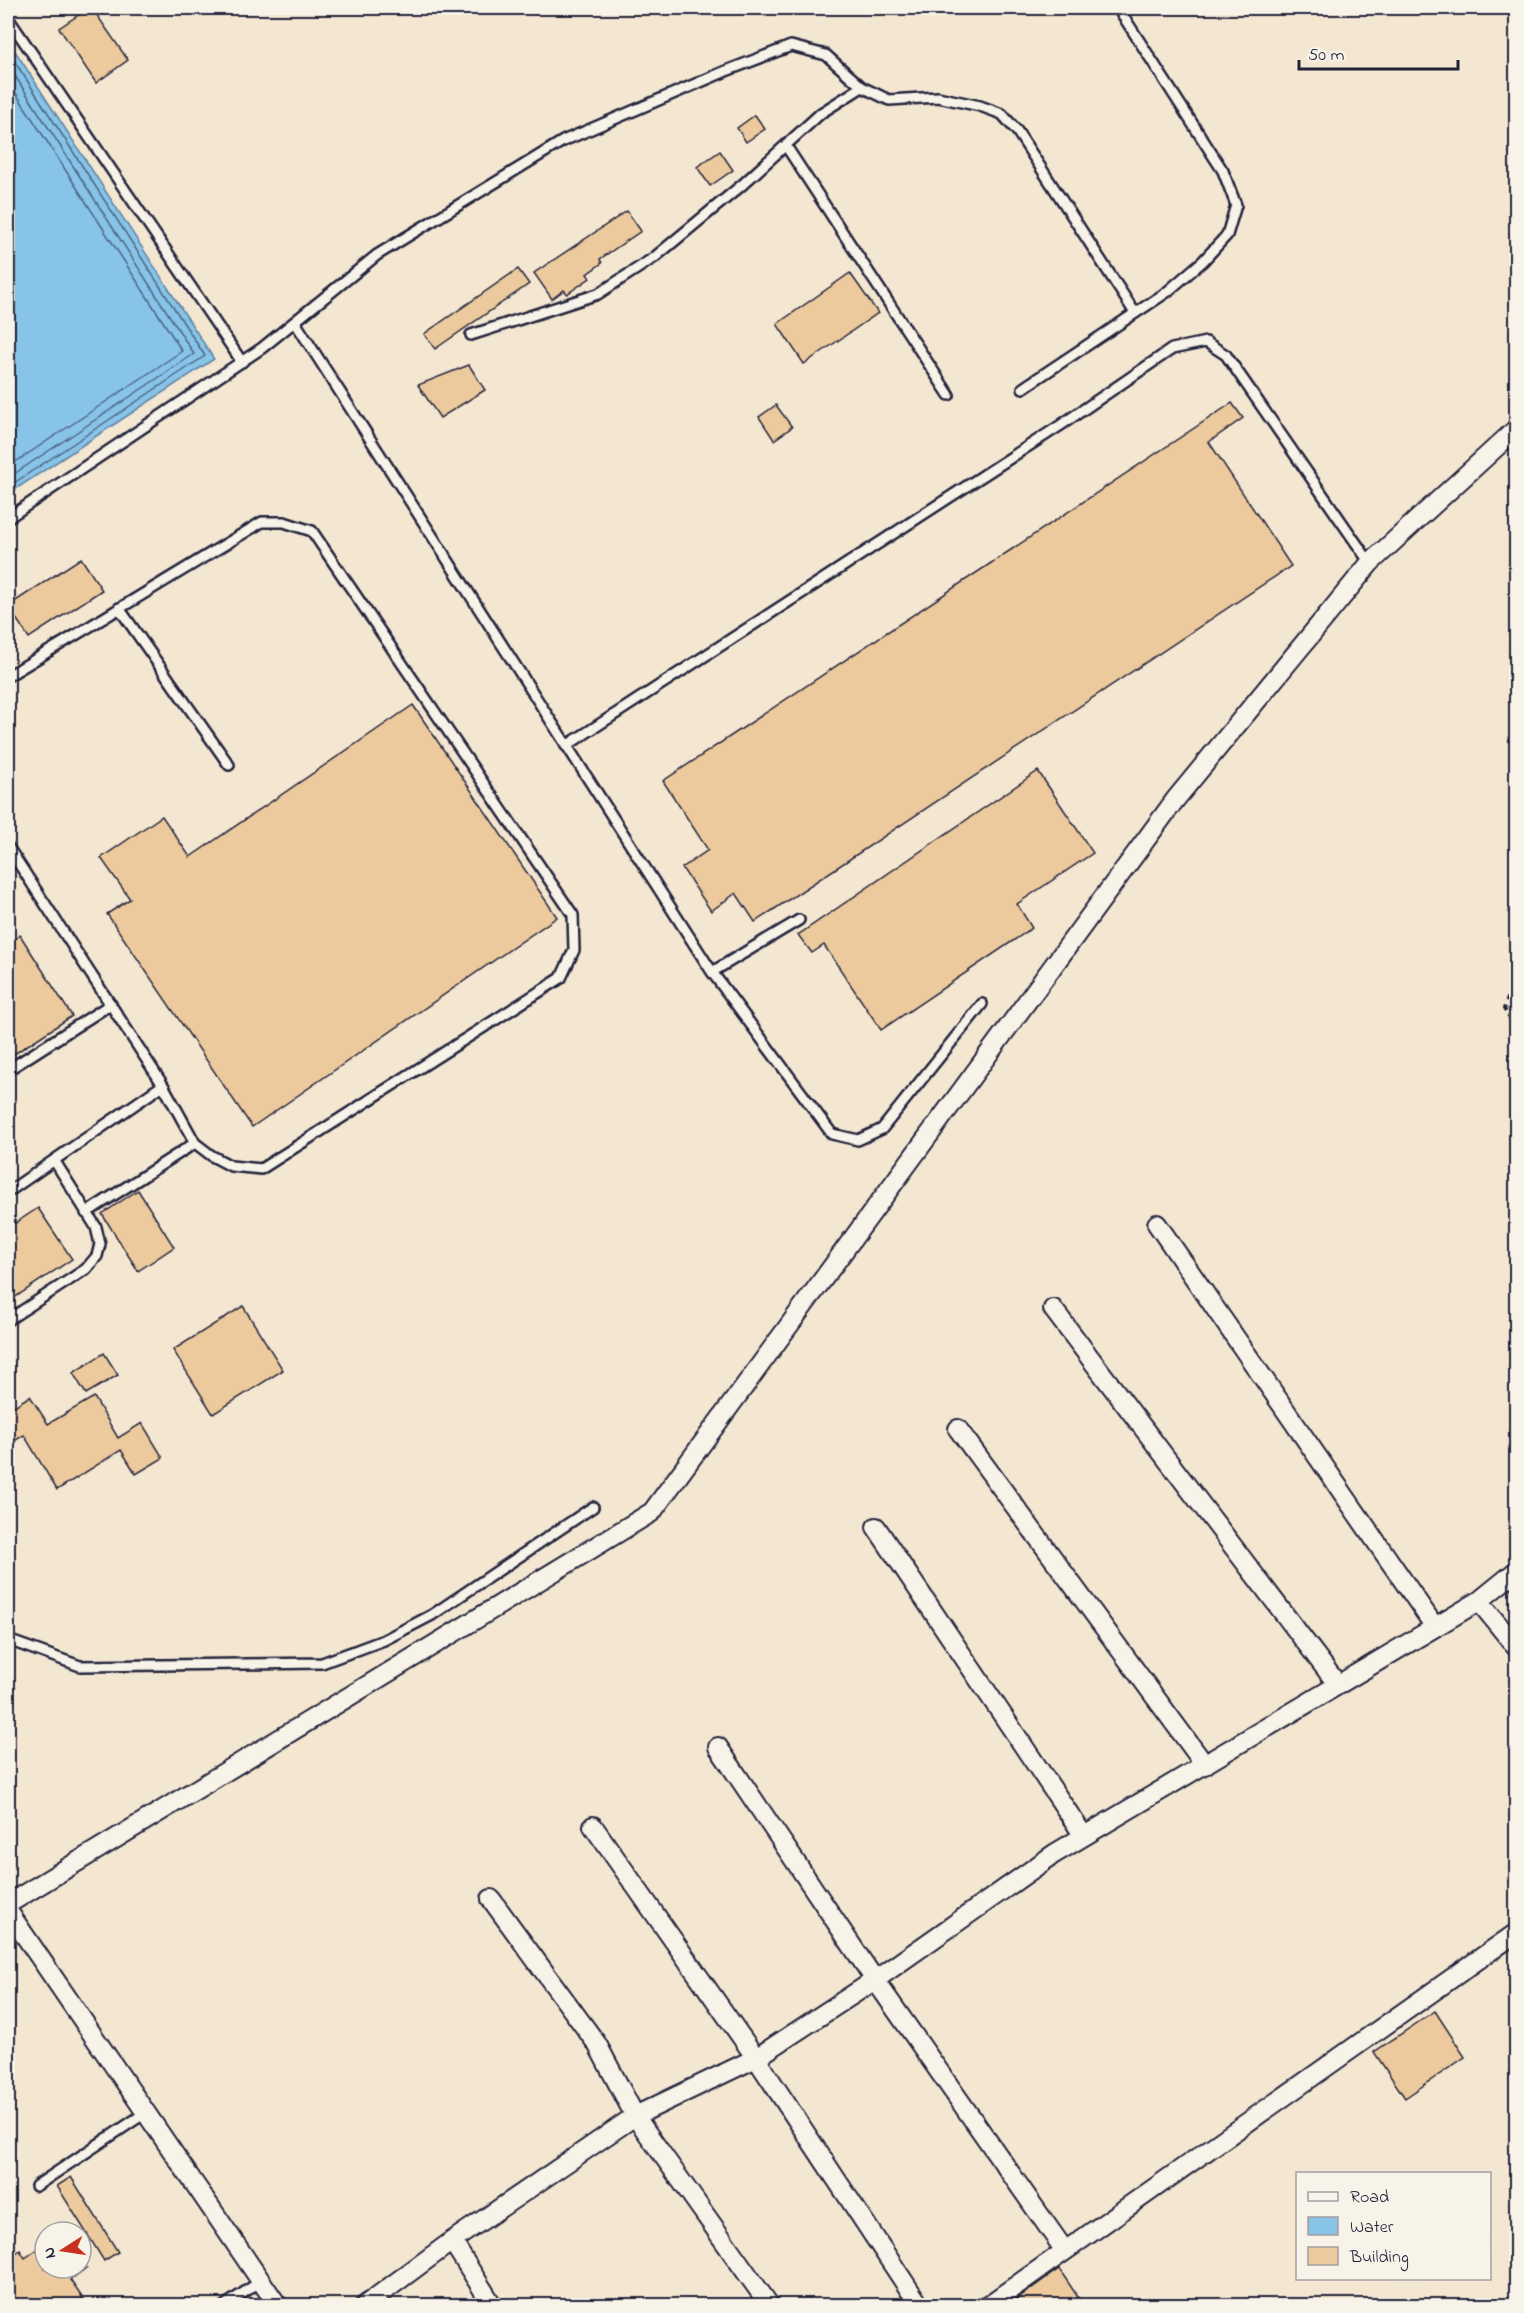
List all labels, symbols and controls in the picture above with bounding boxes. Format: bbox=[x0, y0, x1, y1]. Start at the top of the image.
scale bar bbox=[1299, 33, 1458, 71]
text: 50 m bbox=[1308, 43, 1345, 69]
legend bbox=[1296, 2172, 1491, 2280]
text: Road bbox=[1350, 2185, 1389, 2211]
text: Water bbox=[1350, 2215, 1394, 2241]
north arrow bbox=[33, 2220, 93, 2280]
text: N bbox=[37, 2245, 63, 2260]
text: Building bbox=[1349, 2245, 1409, 2272]

